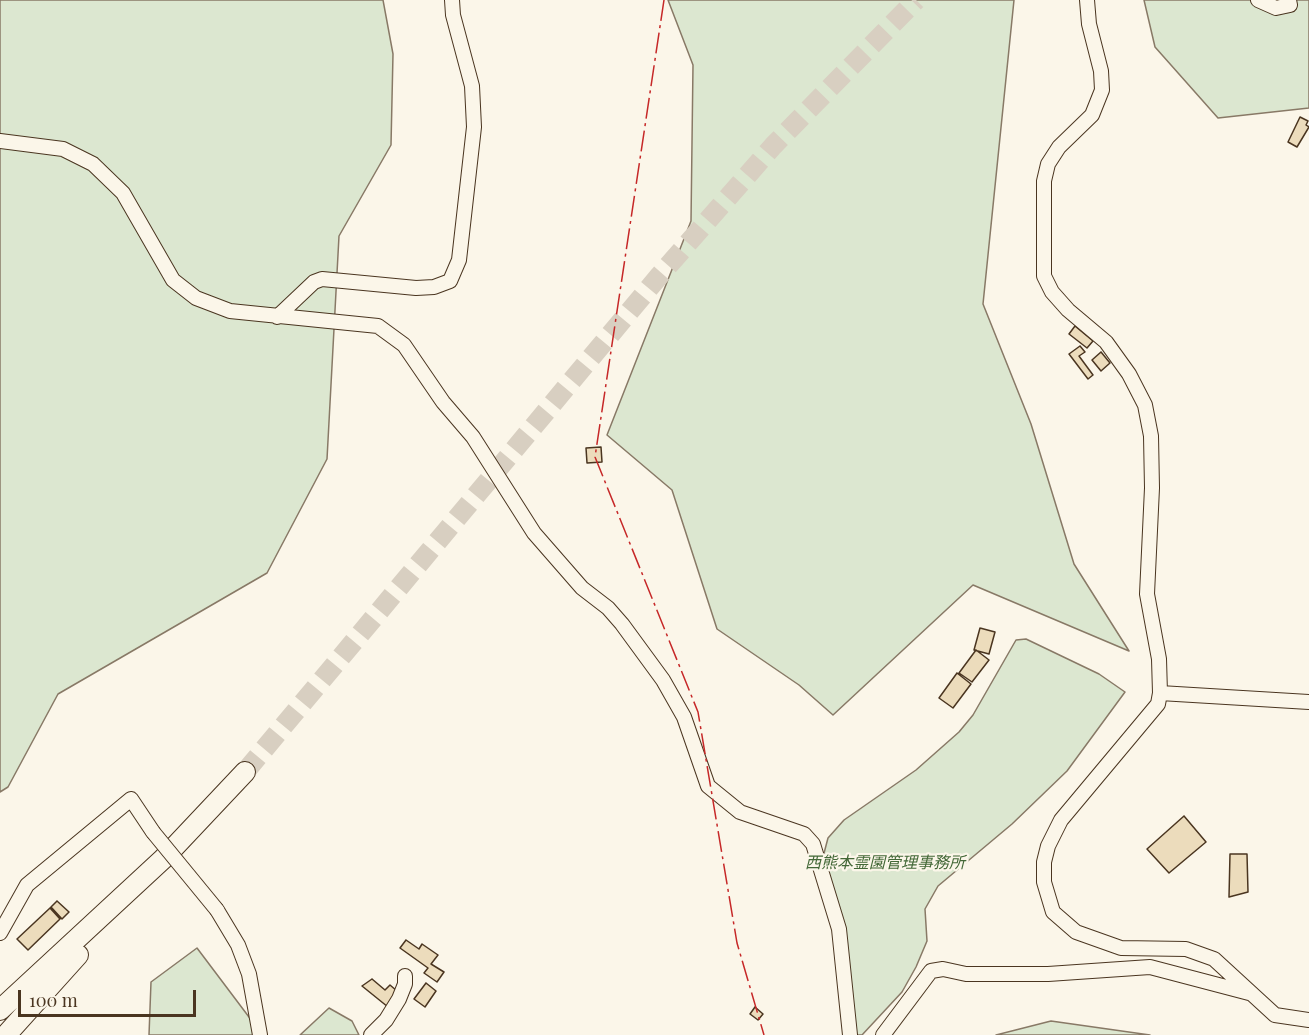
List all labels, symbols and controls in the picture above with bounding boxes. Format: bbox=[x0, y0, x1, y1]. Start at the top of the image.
park label: 西熊本霊園管理事務所 bbox=[805, 853, 965, 873]
scale bar bbox=[21, 978, 200, 1016]
text: 100 m bbox=[29, 988, 78, 1012]

